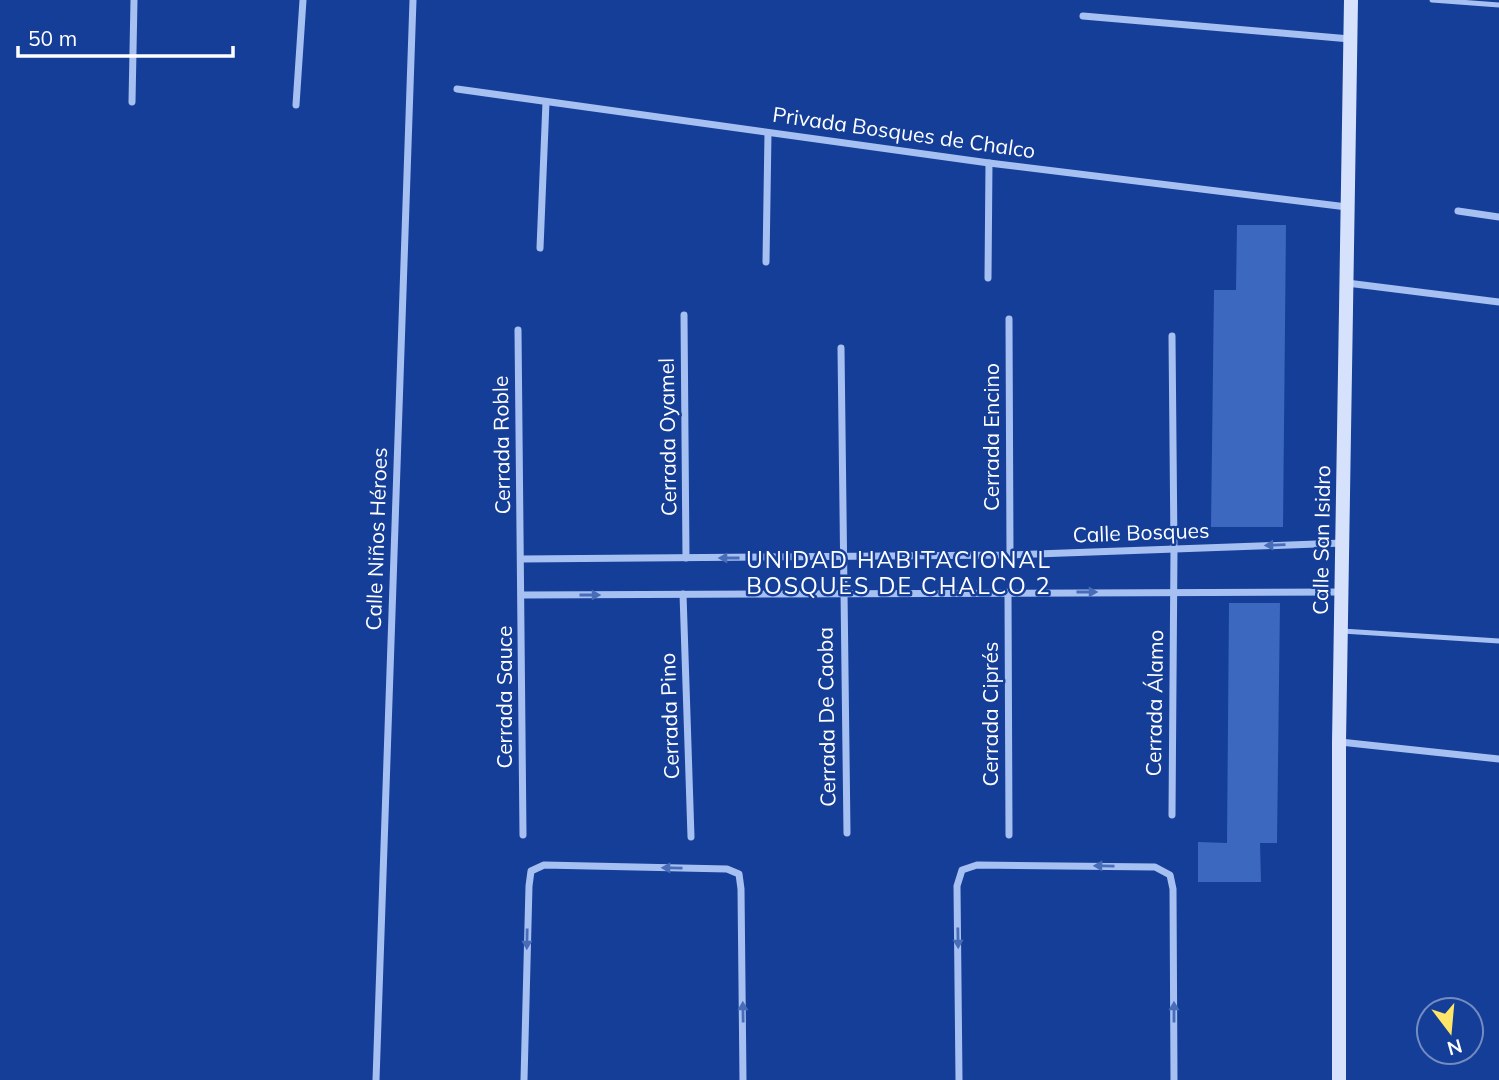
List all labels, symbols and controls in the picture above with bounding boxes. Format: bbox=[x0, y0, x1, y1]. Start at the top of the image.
scale bar bbox=[18, 14, 233, 58]
text: 50 m bbox=[28, 25, 77, 51]
street label: Privada Bosques de Chalco bbox=[771, 101, 1037, 163]
street label: Cerrada Oyamel bbox=[653, 358, 681, 516]
street label: Cerrada Encino bbox=[978, 363, 1004, 511]
street label: Cerrada Roble bbox=[487, 375, 515, 515]
street label: Calle Niños Héroes bbox=[360, 447, 392, 631]
street label: Calle San Isidro bbox=[1307, 465, 1335, 615]
street label: Calle Bosques bbox=[1072, 517, 1210, 547]
one-way arrow bbox=[1264, 540, 1286, 551]
district label: UNIDAD HABITACIONAL BOSQUES DE CHALCO 2 bbox=[746, 545, 1052, 600]
one-way arrow bbox=[718, 552, 740, 564]
one-way arrow bbox=[1076, 586, 1098, 598]
one-way arrow bbox=[579, 589, 601, 601]
street label: Cerrada Sauce bbox=[491, 626, 517, 768]
street label: Cerrada De Caoba bbox=[811, 627, 841, 807]
street label: Cerrada Álamo bbox=[1140, 629, 1168, 777]
street label: Cerrada Ciprés bbox=[977, 642, 1003, 786]
street label: Cerrada Pino bbox=[654, 652, 684, 780]
one-way arrow bbox=[1093, 860, 1115, 872]
one-way arrow bbox=[660, 862, 682, 874]
one-way arrow bbox=[952, 927, 964, 949]
one-way arrow bbox=[522, 928, 533, 950]
north arrow bbox=[1415, 996, 1485, 1066]
one-way arrow bbox=[737, 1001, 748, 1023]
one-way arrow bbox=[1168, 1001, 1180, 1023]
text: N bbox=[1444, 1034, 1465, 1061]

